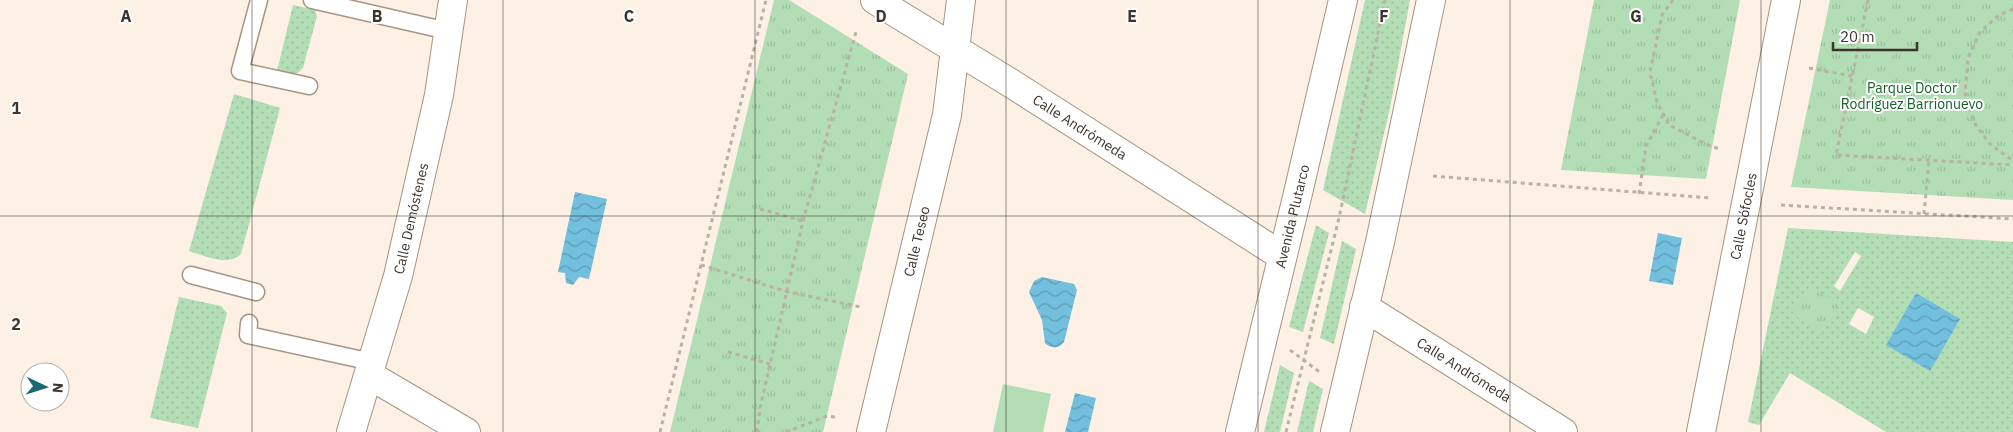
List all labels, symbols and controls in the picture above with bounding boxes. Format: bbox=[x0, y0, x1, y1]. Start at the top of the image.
text: A bbox=[121, 6, 132, 26]
text: B bbox=[372, 6, 383, 26]
text: C bbox=[624, 6, 634, 26]
text: D bbox=[875, 6, 887, 26]
text: E bbox=[1127, 6, 1137, 26]
text: F bbox=[1379, 6, 1389, 26]
text: G bbox=[1630, 6, 1642, 26]
scale bar bbox=[1833, 20, 1917, 52]
text: 20 m bbox=[1840, 27, 1875, 46]
park label: Parque Doctor Rodríguez Barrionuevo bbox=[1841, 79, 1983, 113]
street label: Calle Andrómeda bbox=[1029, 90, 1131, 164]
text: 1 bbox=[11, 98, 21, 118]
street label: Calle Demóstenes bbox=[390, 161, 432, 276]
street label: Avenida Plutarco bbox=[1271, 162, 1313, 270]
street label: Calle Sófocles bbox=[1726, 171, 1761, 261]
street label: Calle Teseo bbox=[900, 204, 934, 278]
text: 2 bbox=[11, 314, 21, 334]
street label: Calle Andrómeda bbox=[1413, 333, 1515, 406]
north arrow bbox=[20, 362, 70, 412]
text: N bbox=[49, 382, 67, 394]

